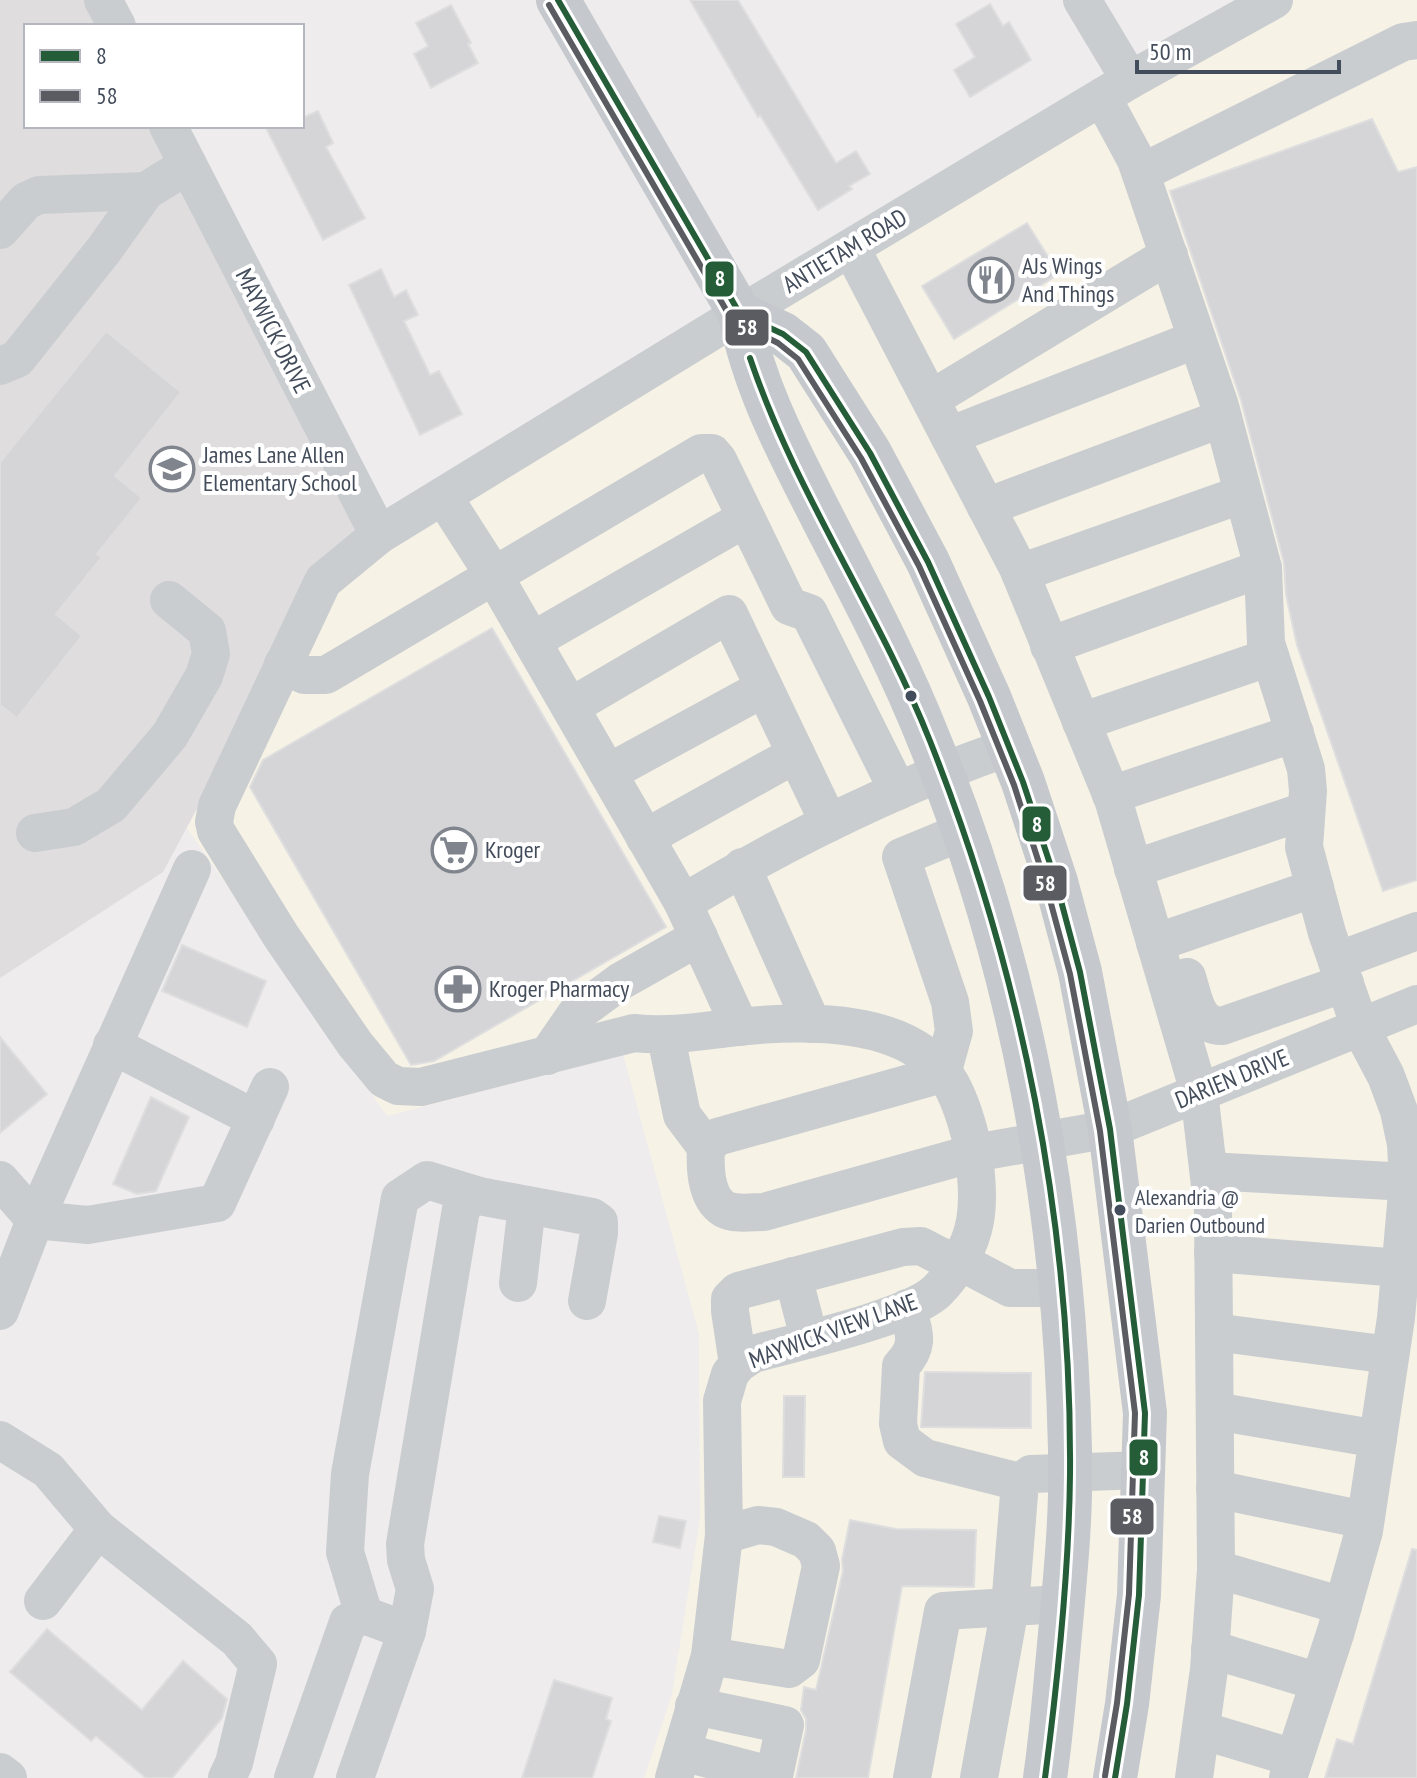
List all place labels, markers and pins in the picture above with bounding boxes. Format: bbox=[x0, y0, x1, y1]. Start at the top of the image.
place label: AJs Wings And Things bbox=[1022, 250, 1114, 309]
restaurant icon: AJs Wings And Things bbox=[967, 256, 1015, 304]
place label: James Lane Allen Elementary School bbox=[202, 439, 357, 498]
school or university icon: James Lane Allen Elementary School bbox=[148, 445, 196, 493]
unlabelled marker bbox=[903, 688, 919, 704]
supermarket icon: Kroger bbox=[430, 826, 478, 874]
place label: Kroger bbox=[485, 834, 541, 865]
pharmacy icon: Kroger Pharmacy bbox=[434, 965, 482, 1013]
place label: Kroger Pharmacy bbox=[489, 973, 629, 1004]
place label: Alexandria @ Darien Outbound bbox=[1135, 1183, 1265, 1239]
marker: Alexandria @ Darien Outbound bbox=[1112, 1202, 1128, 1218]

